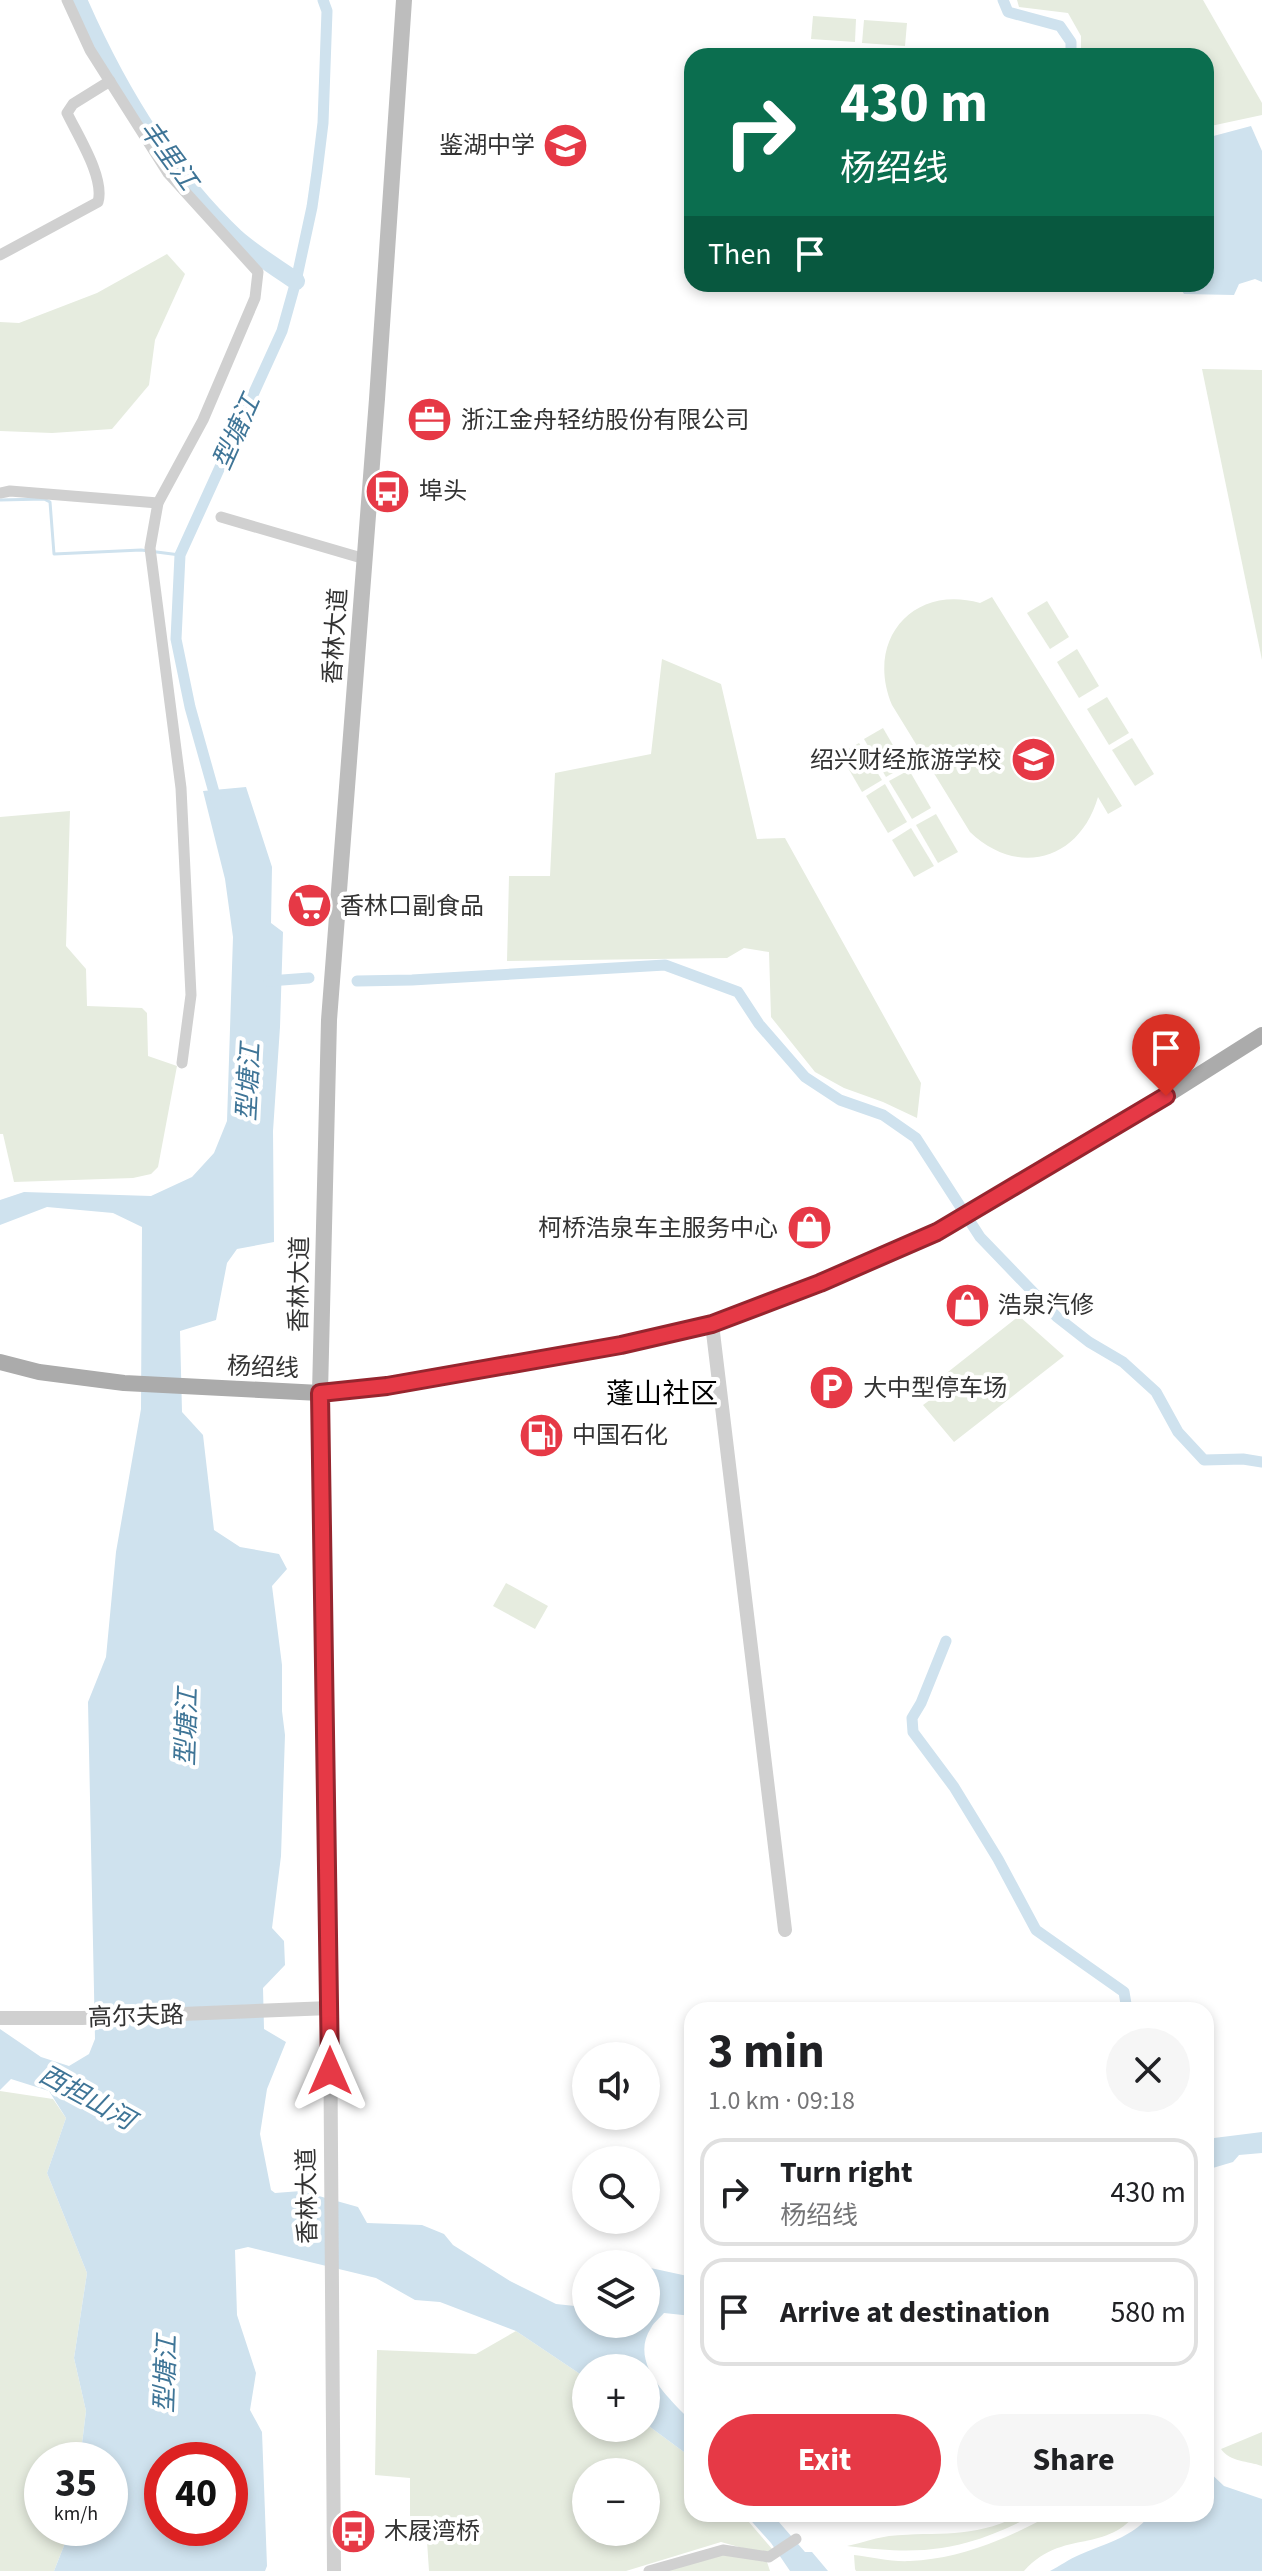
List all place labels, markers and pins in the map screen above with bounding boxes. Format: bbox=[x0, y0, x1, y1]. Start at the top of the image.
school or university icon: 鉴湖中学 bbox=[542, 121, 590, 169]
place label: 鉴湖中学 bbox=[439, 128, 535, 163]
office icon: 浙江金舟轻纺股份有限公司 bbox=[406, 396, 454, 444]
place label: 浙江金舟轻纺股份有限公司 bbox=[461, 403, 749, 438]
bus stop icon: 埠头 bbox=[364, 467, 412, 515]
place label: 埠头 bbox=[419, 474, 467, 509]
school or university icon: 绍兴财经旅游学校 bbox=[1009, 736, 1057, 784]
place label: 绍兴财经旅游学校 bbox=[810, 743, 1002, 778]
supermarket icon: 香林口副食品 bbox=[285, 882, 333, 930]
place label: 香林口副食品 bbox=[340, 889, 484, 924]
pin bbox=[1132, 1014, 1200, 1096]
shop icon: 柯桥浩泉车主服务中心 bbox=[785, 1204, 833, 1252]
place label: 柯桥浩泉车主服务中心 bbox=[538, 1211, 778, 1246]
shop icon: 浩泉汽修 bbox=[943, 1281, 991, 1329]
place label: 浩泉汽修 bbox=[998, 1288, 1094, 1323]
parking icon: 大中型停车场 bbox=[808, 1364, 856, 1412]
place label: 大中型停车场 bbox=[863, 1371, 1007, 1406]
fuel station icon: 中国石化 bbox=[517, 1411, 565, 1459]
place label: 中国石化 bbox=[572, 1418, 668, 1453]
bus stop icon: 木屐湾桥 bbox=[329, 2507, 377, 2555]
place label: 木屐湾桥 bbox=[384, 2514, 480, 2549]

